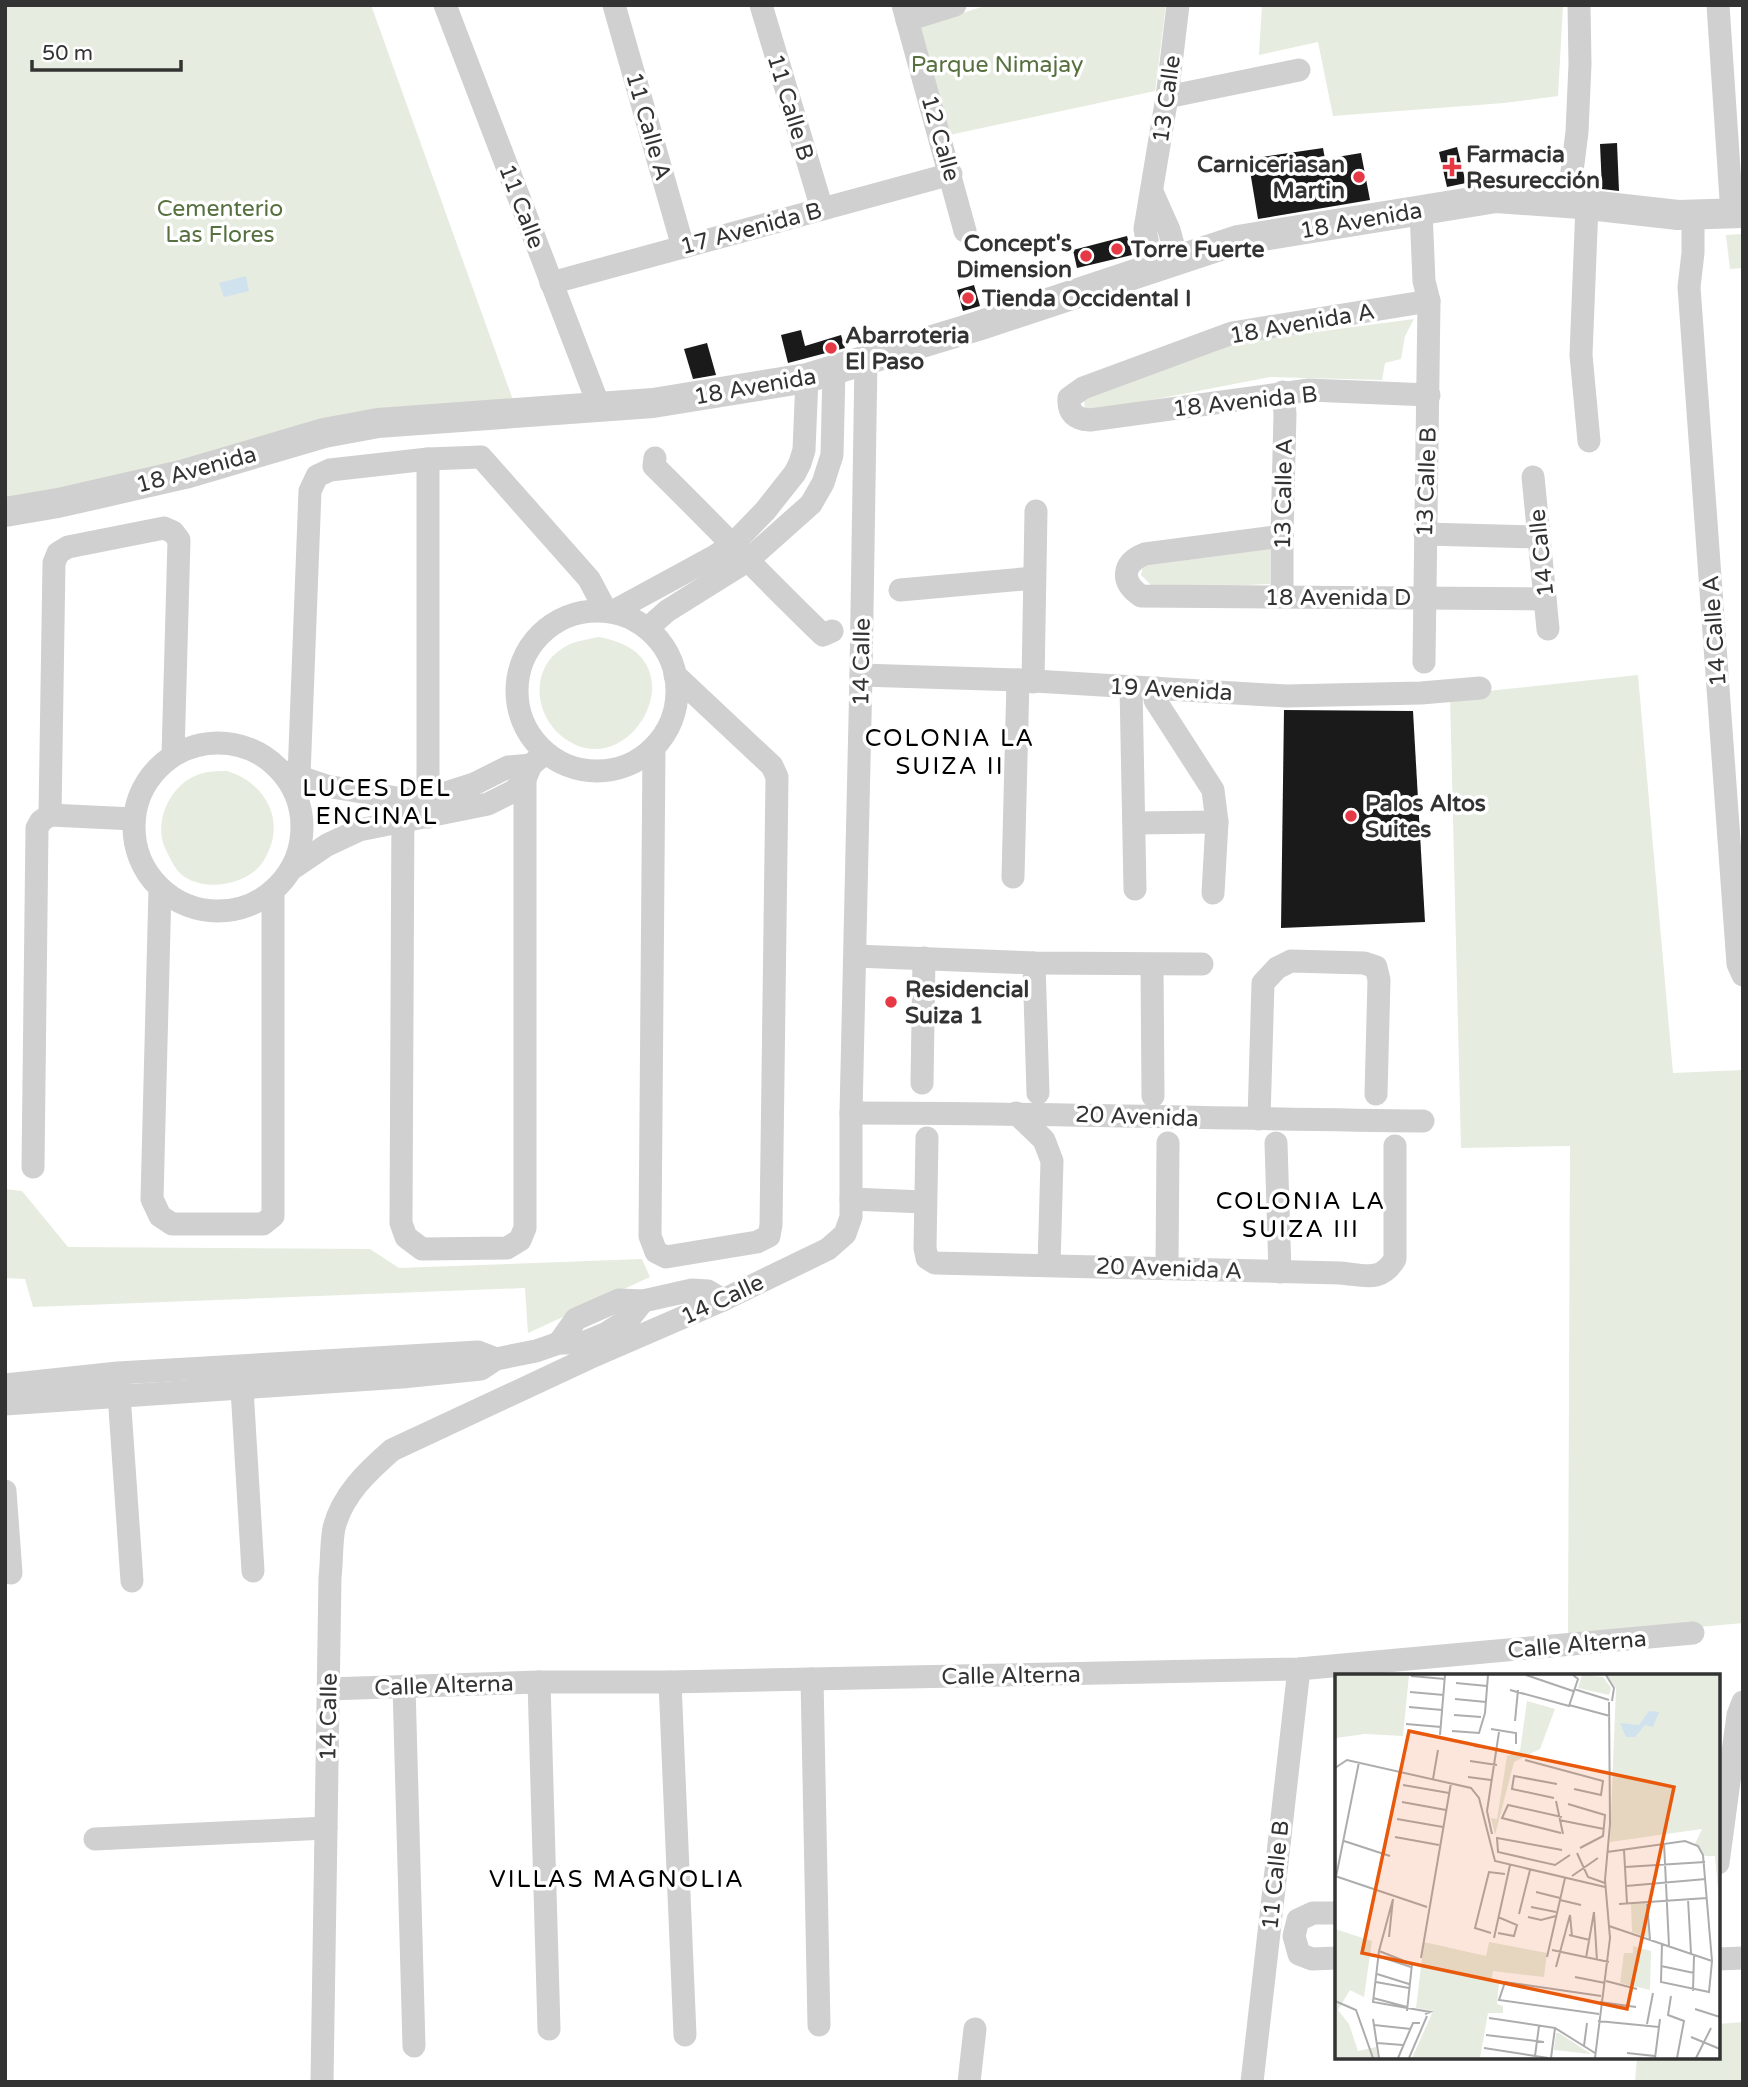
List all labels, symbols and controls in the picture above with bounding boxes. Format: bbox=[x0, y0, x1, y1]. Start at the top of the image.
scale bar bbox=[32, 28, 180, 72]
text: 50 m bbox=[42, 41, 93, 66]
street label: 11 Calle B bbox=[761, 51, 820, 164]
park label: Parque Nimajay bbox=[911, 51, 1083, 79]
street label: 13 Calle bbox=[1147, 53, 1187, 145]
street label: 11 Calle A bbox=[619, 69, 677, 184]
street label: 12 Calle bbox=[914, 92, 966, 185]
place label: Farmacia Resurección bbox=[1466, 141, 1600, 195]
place label: Carniceriasan Martin bbox=[1197, 151, 1345, 205]
marker: Farmacia Resurección bbox=[1444, 159, 1460, 175]
street label: 11 Calle bbox=[492, 160, 550, 253]
marker: Carniceriasan Martin bbox=[1351, 169, 1367, 185]
park label: Cementerio Las Flores bbox=[157, 195, 283, 249]
street label: 18 Avenida bbox=[1298, 196, 1424, 245]
street label: 17 Avenida B bbox=[677, 197, 825, 261]
place label: Concept's Dimension bbox=[956, 230, 1072, 284]
place label: Torre Fuerte bbox=[1130, 236, 1264, 264]
marker: Torre Fuerte bbox=[1109, 241, 1125, 257]
marker: Concept's Dimension bbox=[1078, 248, 1094, 264]
place label: Tienda Occidental I bbox=[981, 285, 1192, 313]
marker: Tienda Occidental I bbox=[960, 290, 976, 306]
street label: 18 Avenida A bbox=[1228, 297, 1377, 350]
place label: Abarroteria El Paso bbox=[845, 322, 970, 376]
marker: Abarroteria El Paso bbox=[823, 340, 839, 356]
street label: 18 Avenida bbox=[692, 362, 818, 411]
street label: 18 Avenida B bbox=[1171, 380, 1319, 424]
street label: 13 Calle B bbox=[1411, 426, 1443, 538]
street label: 13 Calle A bbox=[1269, 438, 1299, 550]
street label: 18 Avenida bbox=[133, 440, 259, 499]
street label: 14 Calle bbox=[1523, 508, 1561, 598]
street label: 14 Calle A bbox=[1697, 574, 1733, 687]
street label: 18 Avenida D bbox=[1265, 584, 1411, 612]
street label: 14 Calle bbox=[847, 618, 877, 706]
street label: 19 Avenida bbox=[1109, 673, 1233, 707]
district label: COLONIA LA SUIZA II bbox=[865, 724, 1035, 781]
district label: LUCES DEL ENCINAL bbox=[302, 774, 452, 831]
place label: Palos Altos Suites bbox=[1365, 790, 1486, 844]
marker: Palos Altos Suites bbox=[1343, 808, 1359, 824]
place label: Residencial Suiza 1 bbox=[905, 976, 1029, 1030]
marker: Residencial Suiza 1 bbox=[883, 994, 899, 1010]
street label: 20 Avenida bbox=[1075, 1101, 1199, 1133]
district label: COLONIA LA SUIZA III bbox=[1216, 1187, 1386, 1244]
street label: 20 Avenida A bbox=[1095, 1252, 1243, 1286]
street label: 14 Calle bbox=[677, 1269, 768, 1331]
street label: Calle Alterna bbox=[1506, 1625, 1648, 1665]
street label: Calle Alterna bbox=[941, 1661, 1081, 1691]
street label: Calle Alterna bbox=[374, 1670, 514, 1702]
street label: 14 Calle bbox=[314, 1673, 344, 1761]
inset map bbox=[1335, 1674, 1720, 2059]
street label: 11 Calle B bbox=[1256, 1819, 1296, 1931]
district label: VILLAS MAGNOLIA bbox=[489, 1865, 745, 1894]

